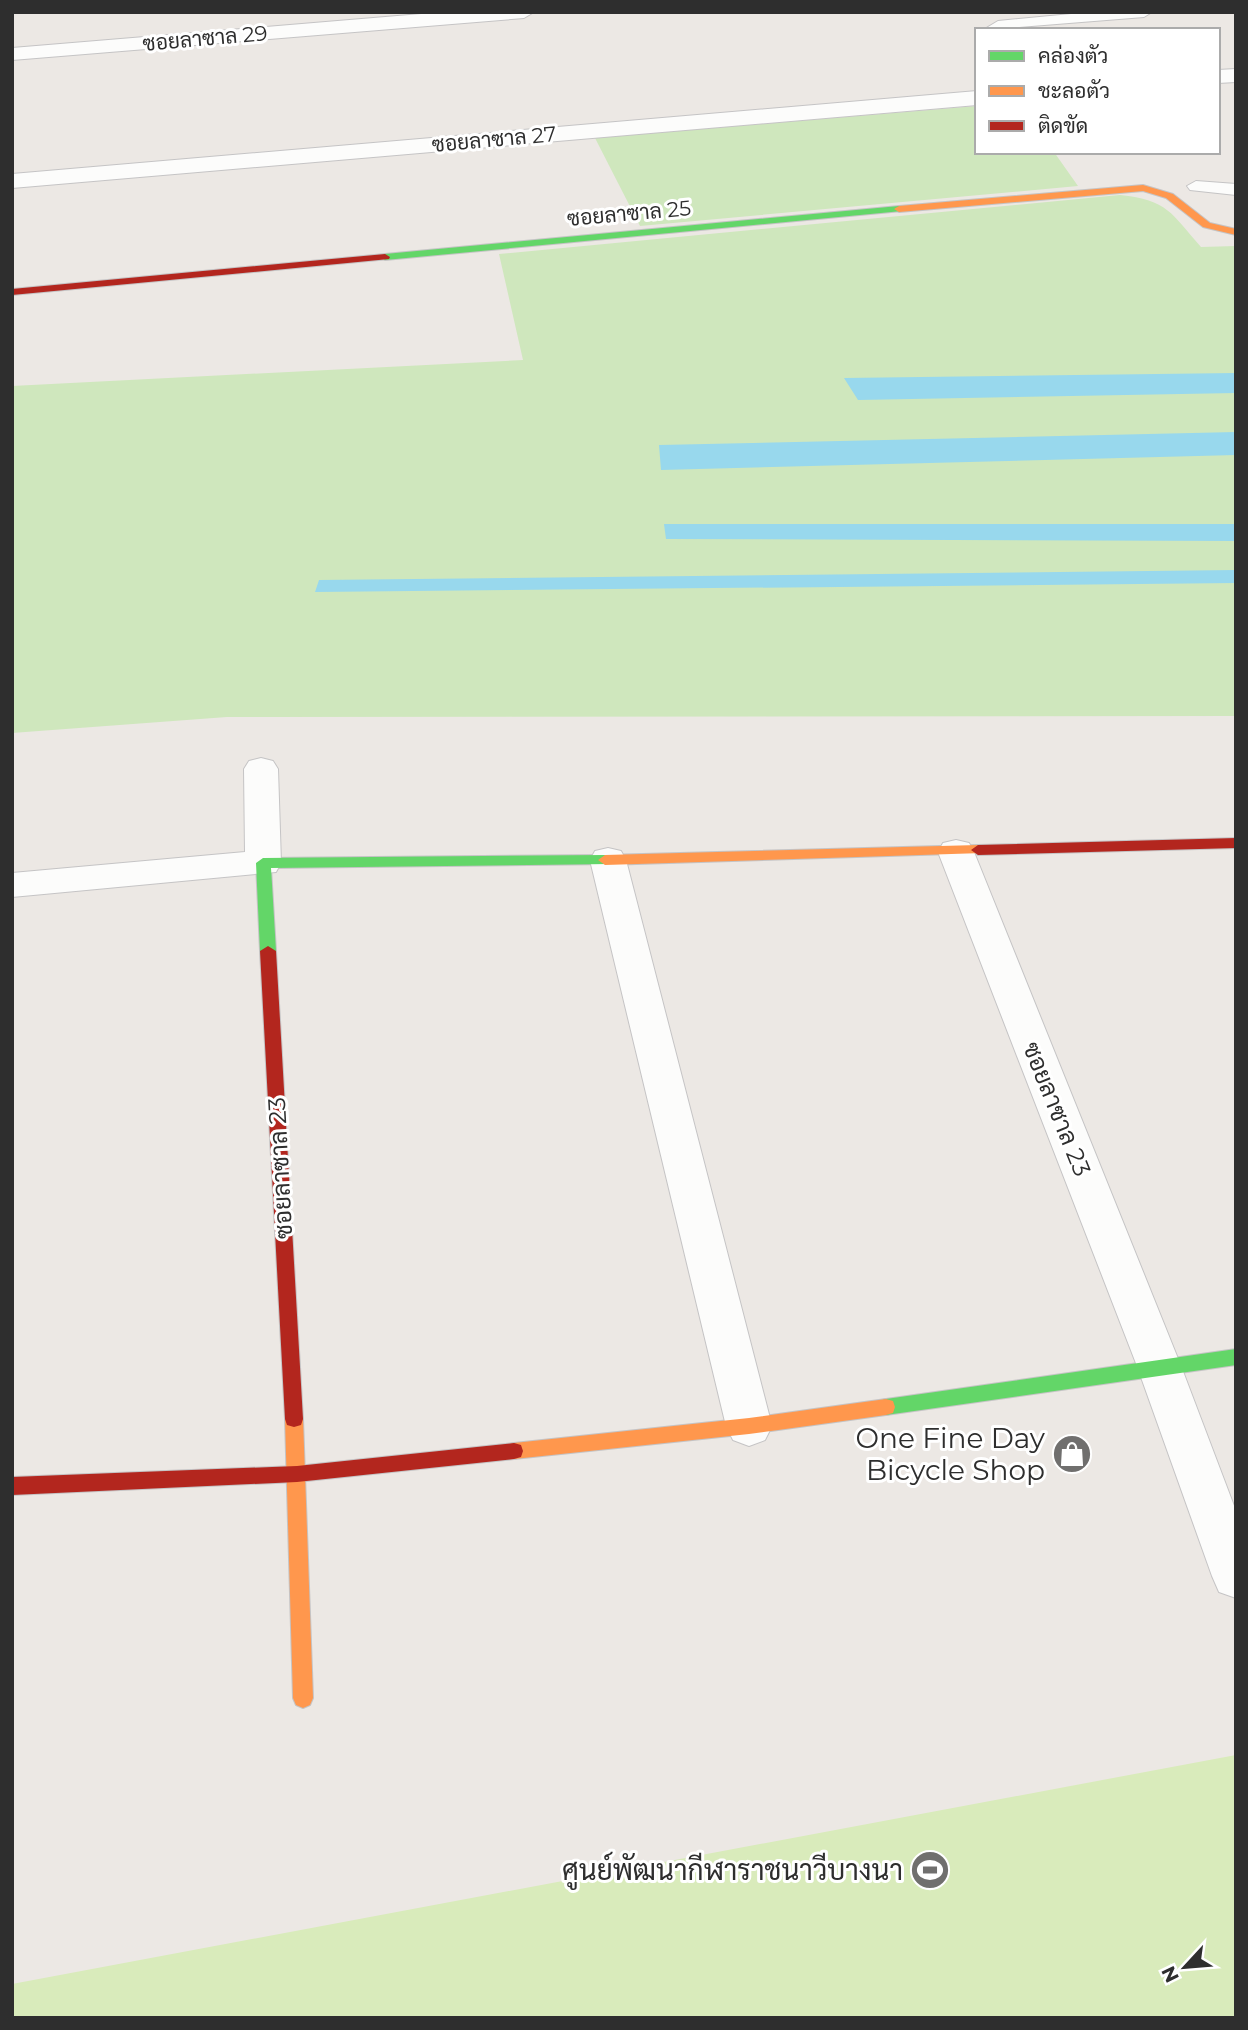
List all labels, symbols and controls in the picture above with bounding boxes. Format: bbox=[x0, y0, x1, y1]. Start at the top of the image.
street label: ซอยลาซาล 29 bbox=[142, 20, 268, 56]
legend bbox=[975, 28, 1220, 154]
text: คล่องตัว bbox=[1038, 43, 1108, 68]
text: ชะลอตัว bbox=[1038, 78, 1110, 103]
text: ติดขัด bbox=[1038, 113, 1088, 138]
street label: ซอยลาซาล 27 bbox=[431, 121, 557, 157]
street label: ซอยลาซาล 25 bbox=[566, 195, 692, 231]
street label: ซอยลาซาล 23 bbox=[1017, 1038, 1097, 1180]
street label: ซอยลาซาล 23 bbox=[262, 1096, 298, 1240]
place label: One Fine Day Bicycle Shop bbox=[856, 1421, 1046, 1487]
shop icon: One Fine Day Bicycle Shop bbox=[1051, 1433, 1093, 1475]
sports icon: ศูนย์พัฒนากีฬาราชนาวีบางนา bbox=[909, 1849, 951, 1891]
place label: ศูนย์พัฒนากีฬาราชนาวีบางนา bbox=[562, 1851, 903, 1890]
north arrow bbox=[1150, 1932, 1220, 2002]
text: N bbox=[1156, 1962, 1184, 1986]

